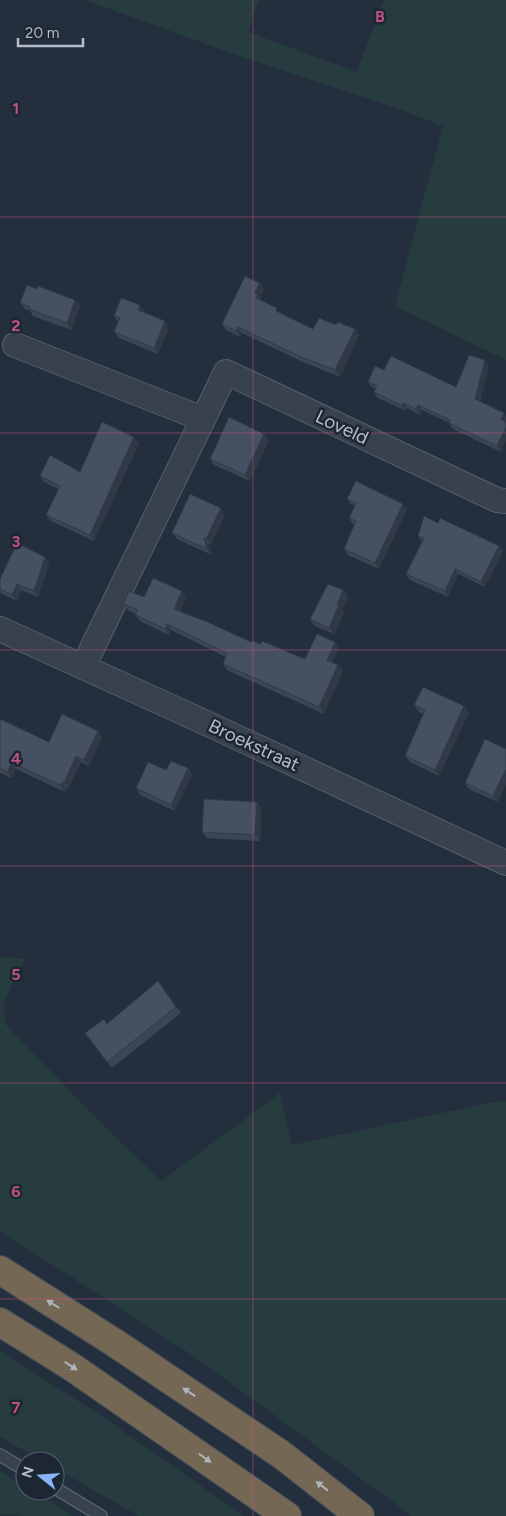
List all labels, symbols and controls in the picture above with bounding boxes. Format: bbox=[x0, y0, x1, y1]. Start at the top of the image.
text: B bbox=[375, 7, 385, 26]
scale bar bbox=[18, 15, 82, 47]
text: 20 m bbox=[25, 24, 59, 42]
text: 1 bbox=[13, 99, 19, 118]
text: 2 bbox=[11, 316, 21, 335]
street label: Loveld bbox=[312, 405, 372, 449]
text: 3 bbox=[12, 532, 21, 551]
street label: Broekstraat bbox=[205, 714, 303, 776]
text: 4 bbox=[11, 749, 21, 768]
text: 5 bbox=[11, 965, 21, 984]
text: 6 bbox=[11, 1182, 21, 1201]
one-way arrow bbox=[46, 1299, 59, 1308]
one-way arrow bbox=[65, 1362, 78, 1371]
one-way arrow bbox=[182, 1388, 196, 1397]
text: 7 bbox=[12, 1398, 21, 1417]
north arrow bbox=[15, 1451, 65, 1501]
one-way arrow bbox=[198, 1453, 212, 1463]
text: N bbox=[18, 1465, 38, 1480]
one-way arrow bbox=[315, 1481, 329, 1491]

